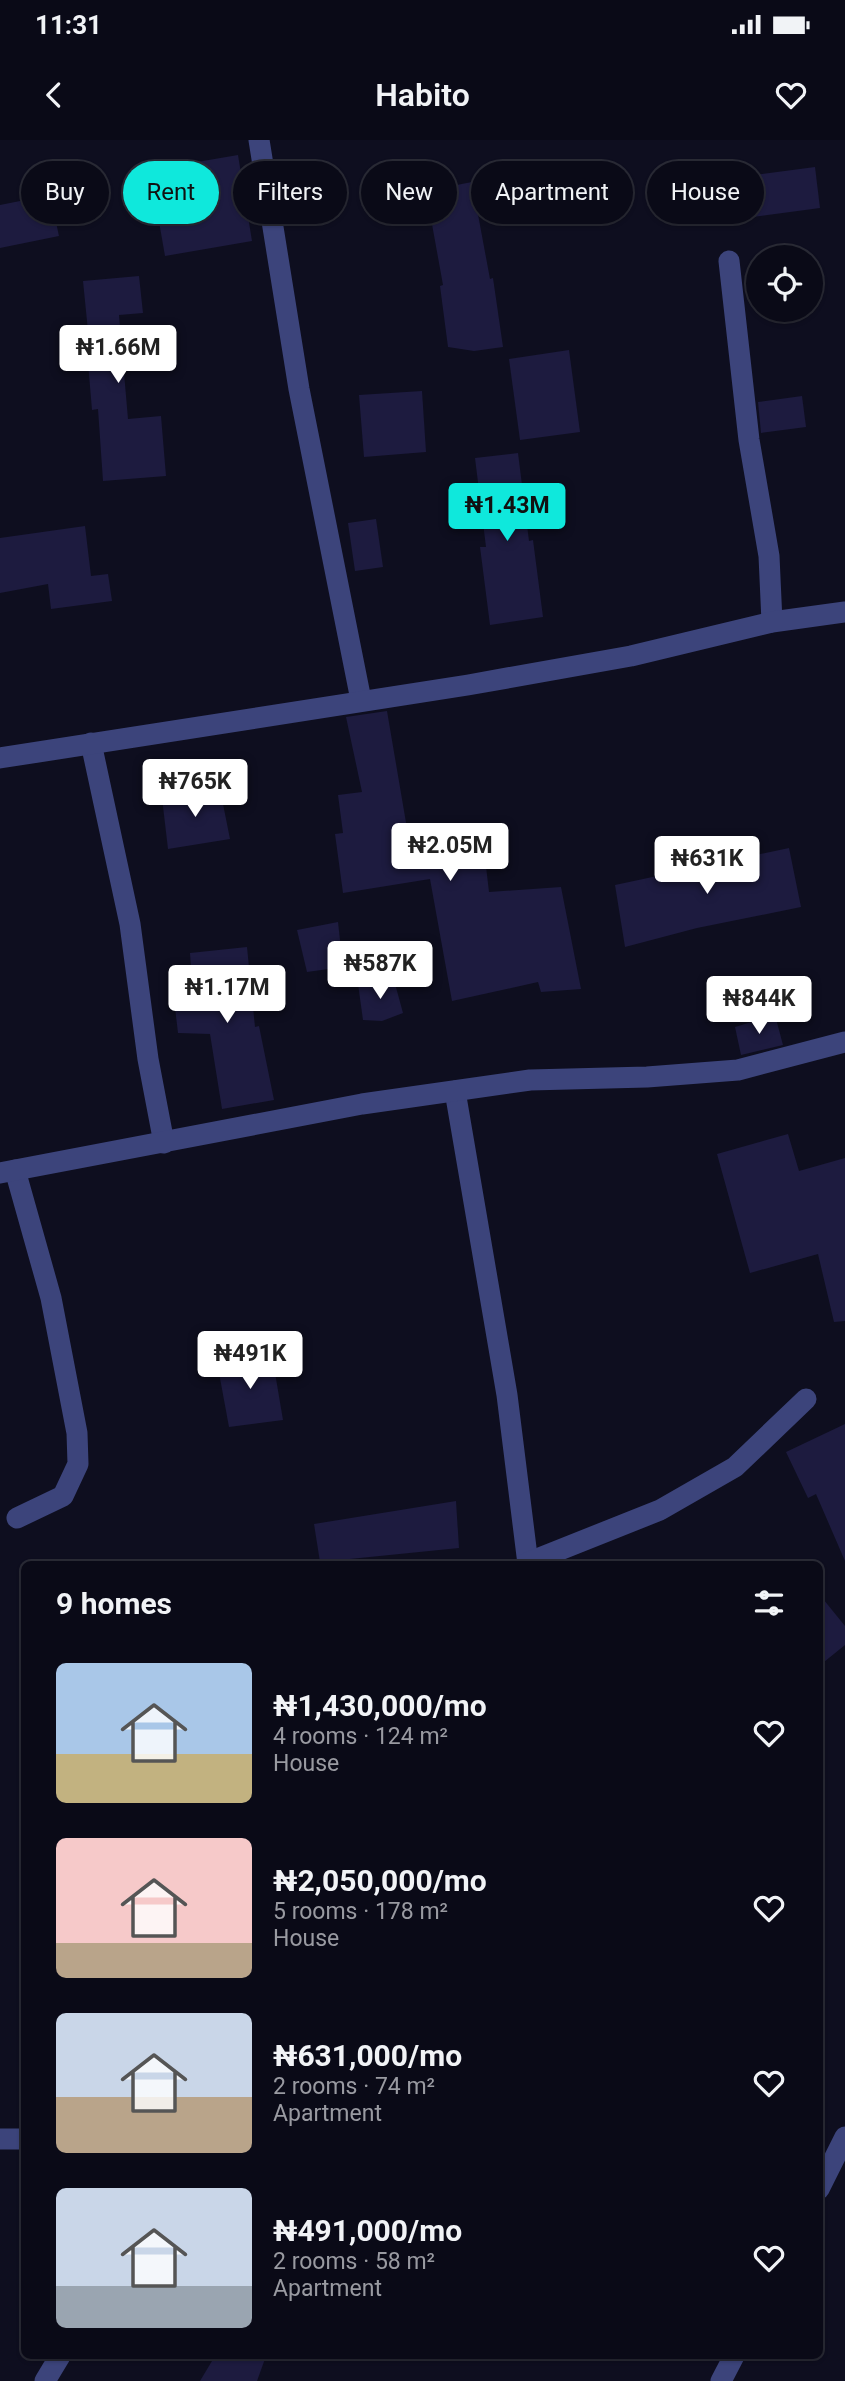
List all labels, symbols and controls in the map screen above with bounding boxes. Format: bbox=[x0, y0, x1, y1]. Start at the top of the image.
text: 11:31 bbox=[35, 10, 102, 40]
icon: back bbox=[35, 76, 73, 114]
text: Habito bbox=[375, 76, 470, 114]
icon: heart bbox=[772, 76, 810, 114]
chip: Buy bbox=[21, 161, 109, 224]
chip: Rent bbox=[123, 161, 219, 224]
chip: Filters bbox=[233, 161, 347, 224]
chip: New bbox=[361, 161, 457, 224]
chip: Apartment bbox=[471, 161, 633, 224]
chip: House bbox=[647, 161, 764, 224]
map controls bbox=[746, 245, 823, 322]
button: locate bbox=[746, 245, 823, 322]
pin: ₦1.66M bbox=[61, 326, 175, 385]
text: ₦1.66M bbox=[75, 334, 161, 361]
pin: ₦1.43M bbox=[450, 484, 564, 543]
text: ₦1.43M bbox=[464, 492, 550, 519]
pin: ₦765K bbox=[146, 760, 244, 819]
text: ₦765K bbox=[159, 768, 231, 795]
pin: ₦2.05M bbox=[393, 824, 507, 883]
text: ₦2.05M bbox=[407, 832, 493, 859]
pin: ₦631K bbox=[658, 836, 756, 896]
text: ₦631K bbox=[671, 845, 743, 872]
pin: ₦587K bbox=[331, 942, 429, 1001]
text: ₦587K bbox=[344, 950, 416, 977]
pin: ₦1.17M bbox=[170, 966, 284, 1025]
text: ₦1.17M bbox=[184, 974, 270, 1001]
pin: ₦844K bbox=[710, 976, 808, 1036]
text: ₦844K bbox=[723, 985, 795, 1012]
pin: ₦491K bbox=[201, 1332, 299, 1391]
text: ₦491K bbox=[214, 1340, 286, 1367]
icon: filters bbox=[750, 1584, 788, 1622]
text: 9 homes bbox=[56, 1586, 172, 1621]
text: ₦1,430,000/mo bbox=[273, 1688, 487, 1723]
icon: home bbox=[112, 1691, 196, 1775]
icon: heart bbox=[750, 1714, 788, 1752]
text: 4 rooms · 124 m² bbox=[273, 1723, 448, 1750]
text: House bbox=[273, 1750, 339, 1777]
text: ₦2,050,000/mo bbox=[273, 1863, 487, 1898]
icon: home bbox=[112, 1866, 196, 1950]
icon: heart bbox=[750, 1889, 788, 1927]
text: 5 rooms · 178 m² bbox=[273, 1898, 448, 1925]
text: House bbox=[273, 1925, 339, 1952]
text: ₦631,000/mo bbox=[273, 2038, 462, 2073]
icon: home bbox=[112, 2041, 196, 2125]
icon: heart bbox=[750, 2064, 788, 2102]
text: 2 rooms · 74 m² bbox=[273, 2073, 435, 2100]
text: Apartment bbox=[273, 2100, 382, 2127]
text: ₦491,000/mo bbox=[273, 2213, 462, 2248]
icon: home bbox=[112, 2216, 196, 2300]
icon: heart bbox=[750, 2239, 788, 2277]
text: 2 rooms · 58 m² bbox=[273, 2248, 435, 2275]
text: Apartment bbox=[273, 2275, 382, 2302]

